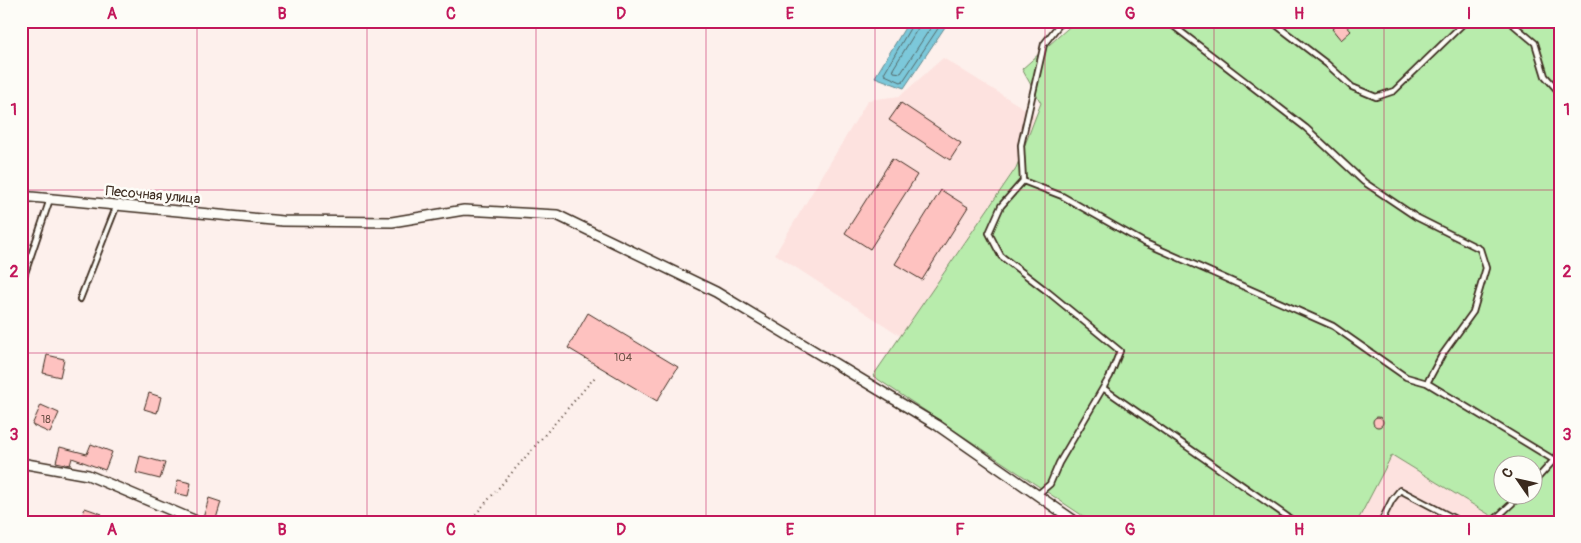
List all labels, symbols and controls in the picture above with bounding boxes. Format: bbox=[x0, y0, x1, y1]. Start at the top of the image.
text: A bbox=[107, 4, 118, 24]
text: B bbox=[277, 4, 287, 24]
text: C bbox=[446, 4, 456, 24]
text: D bbox=[616, 4, 626, 24]
text: E bbox=[786, 4, 795, 24]
text: F bbox=[955, 4, 965, 24]
text: G bbox=[1125, 4, 1136, 24]
text: H bbox=[1294, 4, 1304, 24]
text: I bbox=[1467, 4, 1471, 24]
text: 1 bbox=[11, 100, 17, 120]
text: 1 bbox=[1564, 100, 1570, 120]
street label: Песочная улица bbox=[105, 182, 201, 208]
text: 2 bbox=[10, 262, 19, 282]
text: 2 bbox=[1563, 262, 1572, 282]
house number: 104 bbox=[614, 351, 633, 364]
house number: 18 bbox=[41, 413, 51, 426]
text: 3 bbox=[10, 425, 19, 445]
text: 3 bbox=[1563, 425, 1572, 445]
north arrow bbox=[1494, 456, 1544, 506]
text: С bbox=[1498, 464, 1517, 481]
text: A bbox=[107, 520, 118, 540]
text: B bbox=[277, 520, 287, 540]
text: C bbox=[446, 520, 456, 540]
text: D bbox=[616, 520, 626, 540]
text: E bbox=[786, 520, 795, 540]
text: F bbox=[955, 520, 965, 540]
text: G bbox=[1125, 520, 1136, 540]
text: H bbox=[1294, 520, 1304, 540]
text: I bbox=[1467, 520, 1471, 540]

